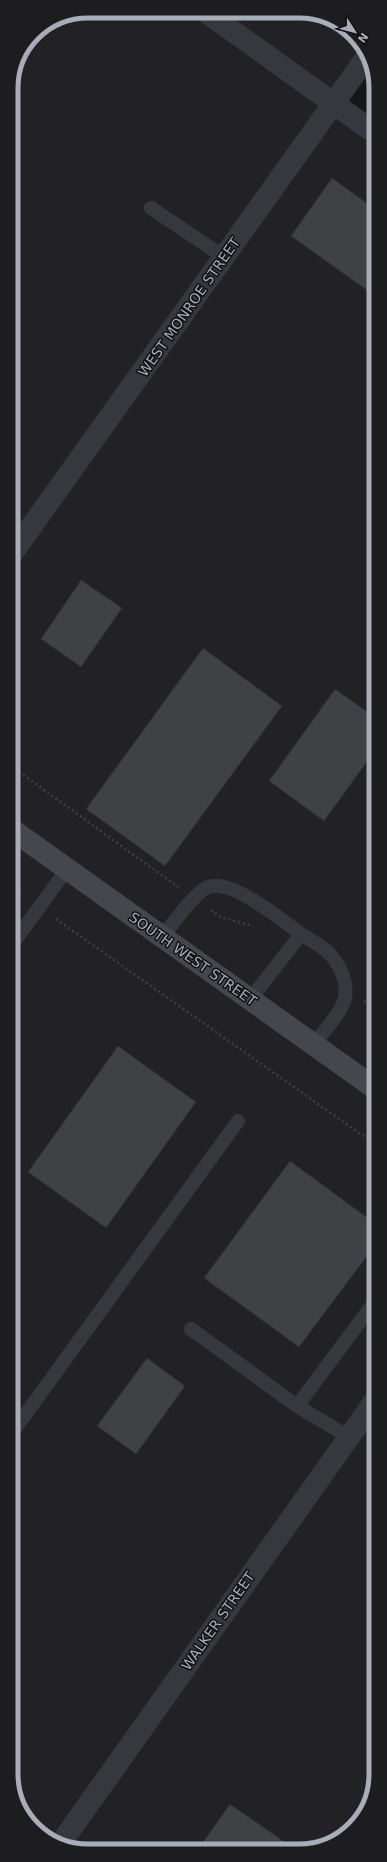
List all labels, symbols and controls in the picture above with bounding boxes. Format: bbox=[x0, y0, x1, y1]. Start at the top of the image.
north arrow bbox=[335, 12, 375, 52]
text: N bbox=[355, 30, 371, 45]
street label: WEST MONROE STREET bbox=[135, 234, 243, 379]
street label: SOUTH WEST STREET bbox=[126, 909, 260, 1009]
street label: WALKER STREET bbox=[178, 1569, 258, 1673]

